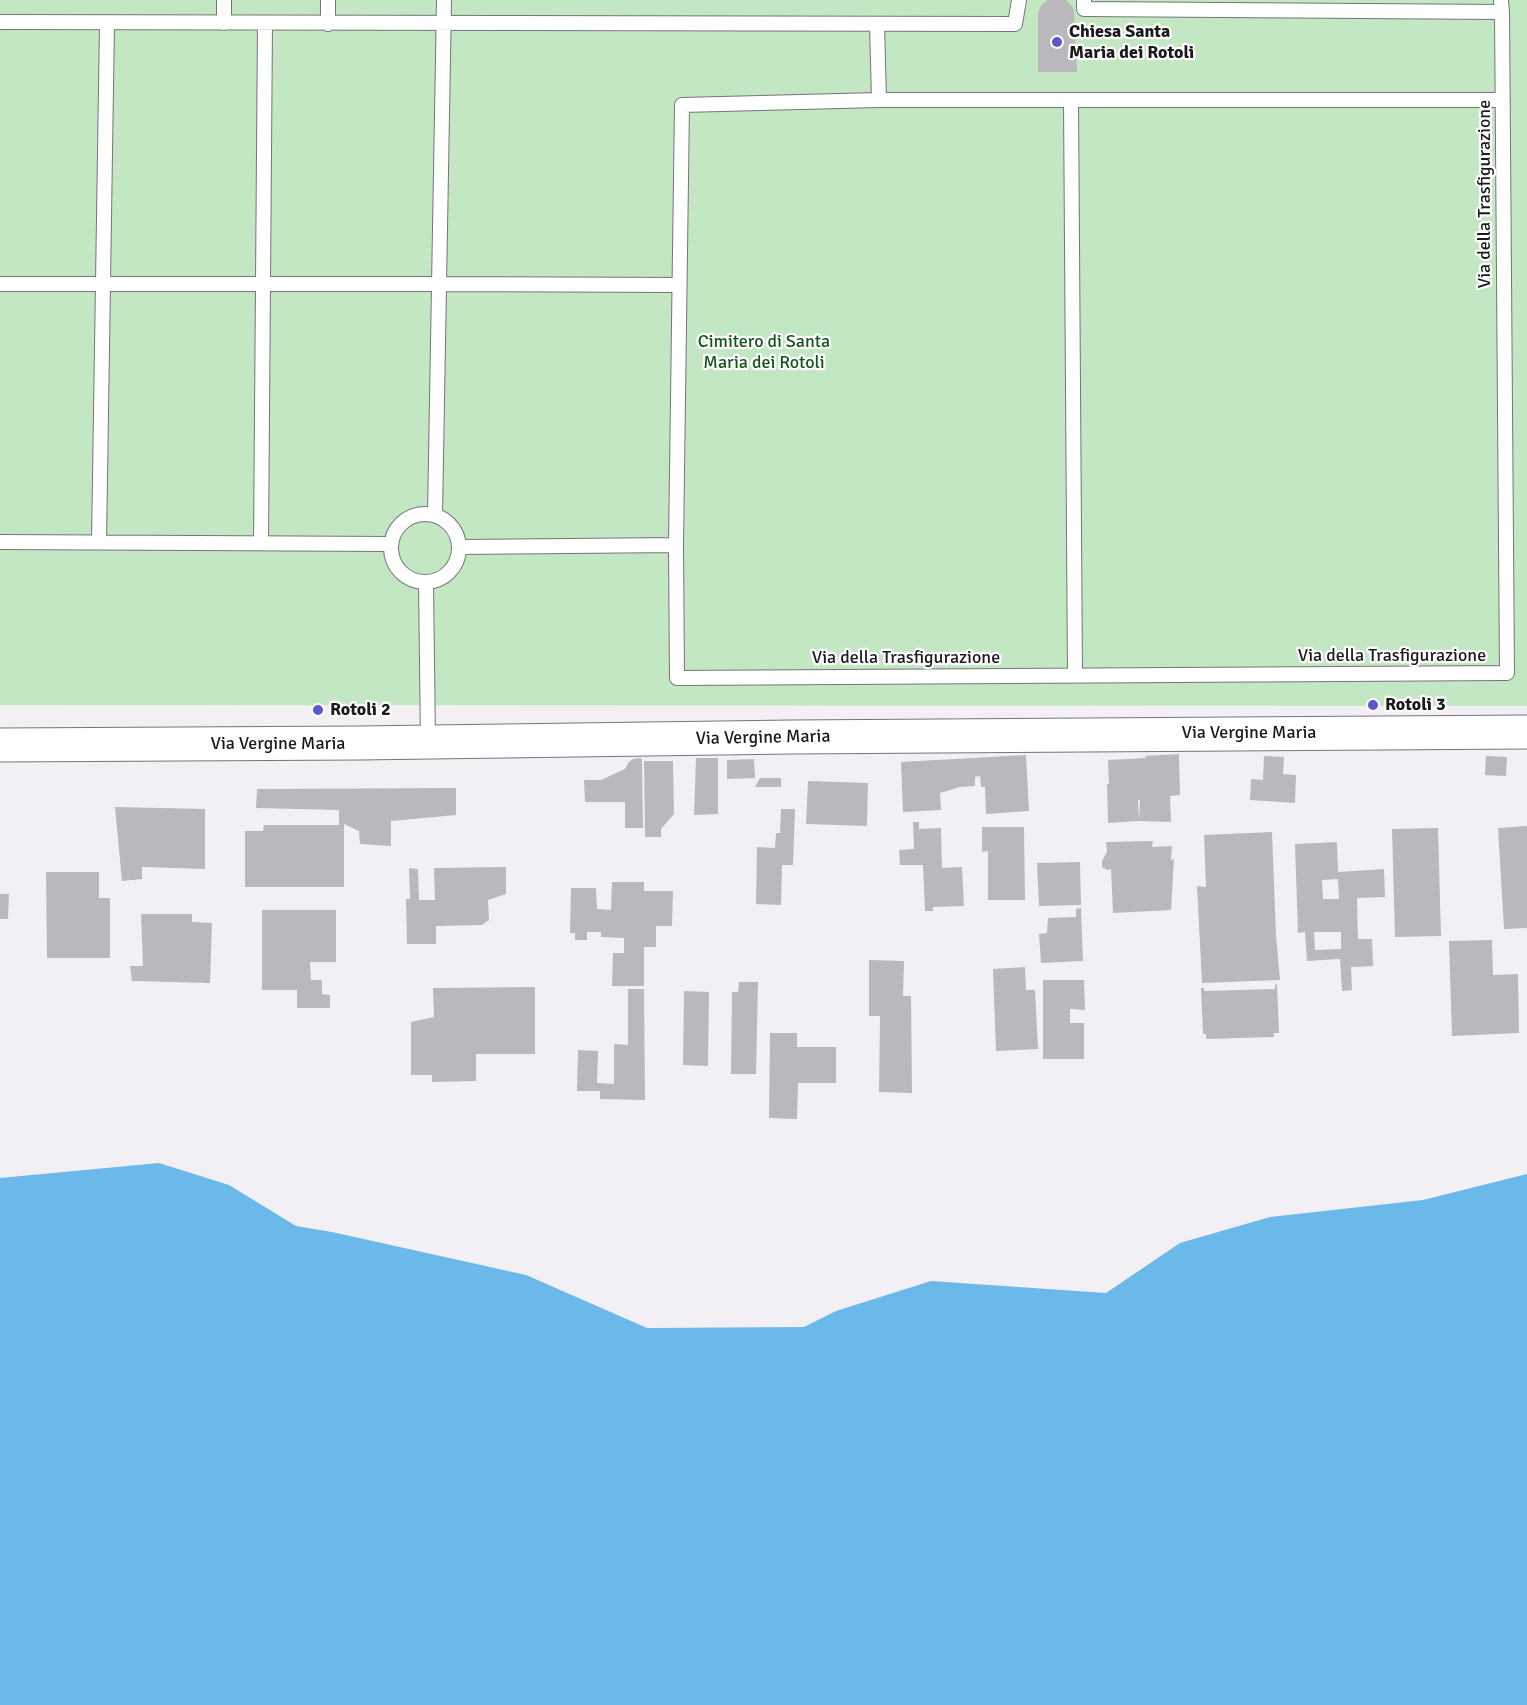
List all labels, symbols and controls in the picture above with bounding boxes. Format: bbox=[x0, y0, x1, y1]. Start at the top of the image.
place label: Chiesa Santa Maria dei Rotoli bbox=[1069, 21, 1194, 63]
marker: Chiesa Santa Maria dei Rotoli bbox=[1050, 35, 1064, 49]
street label: Via della Trasfigurazione bbox=[1474, 100, 1496, 288]
park label: Cimitero di Santa Maria dei Rotoli bbox=[698, 331, 830, 374]
street label: Via della Trasfigurazione bbox=[1298, 645, 1486, 667]
street label: Via della Trasfigurazione bbox=[812, 647, 1000, 669]
place label: Rotoli 3 bbox=[1385, 694, 1446, 716]
marker: Rotoli 3 bbox=[1366, 698, 1380, 712]
place label: Rotoli 2 bbox=[330, 699, 391, 721]
marker: Rotoli 2 bbox=[311, 703, 325, 717]
street label: Via Vergine Maria bbox=[1182, 722, 1316, 744]
street label: Via Vergine Maria bbox=[695, 726, 831, 750]
street label: Via Vergine Maria bbox=[211, 733, 345, 755]

